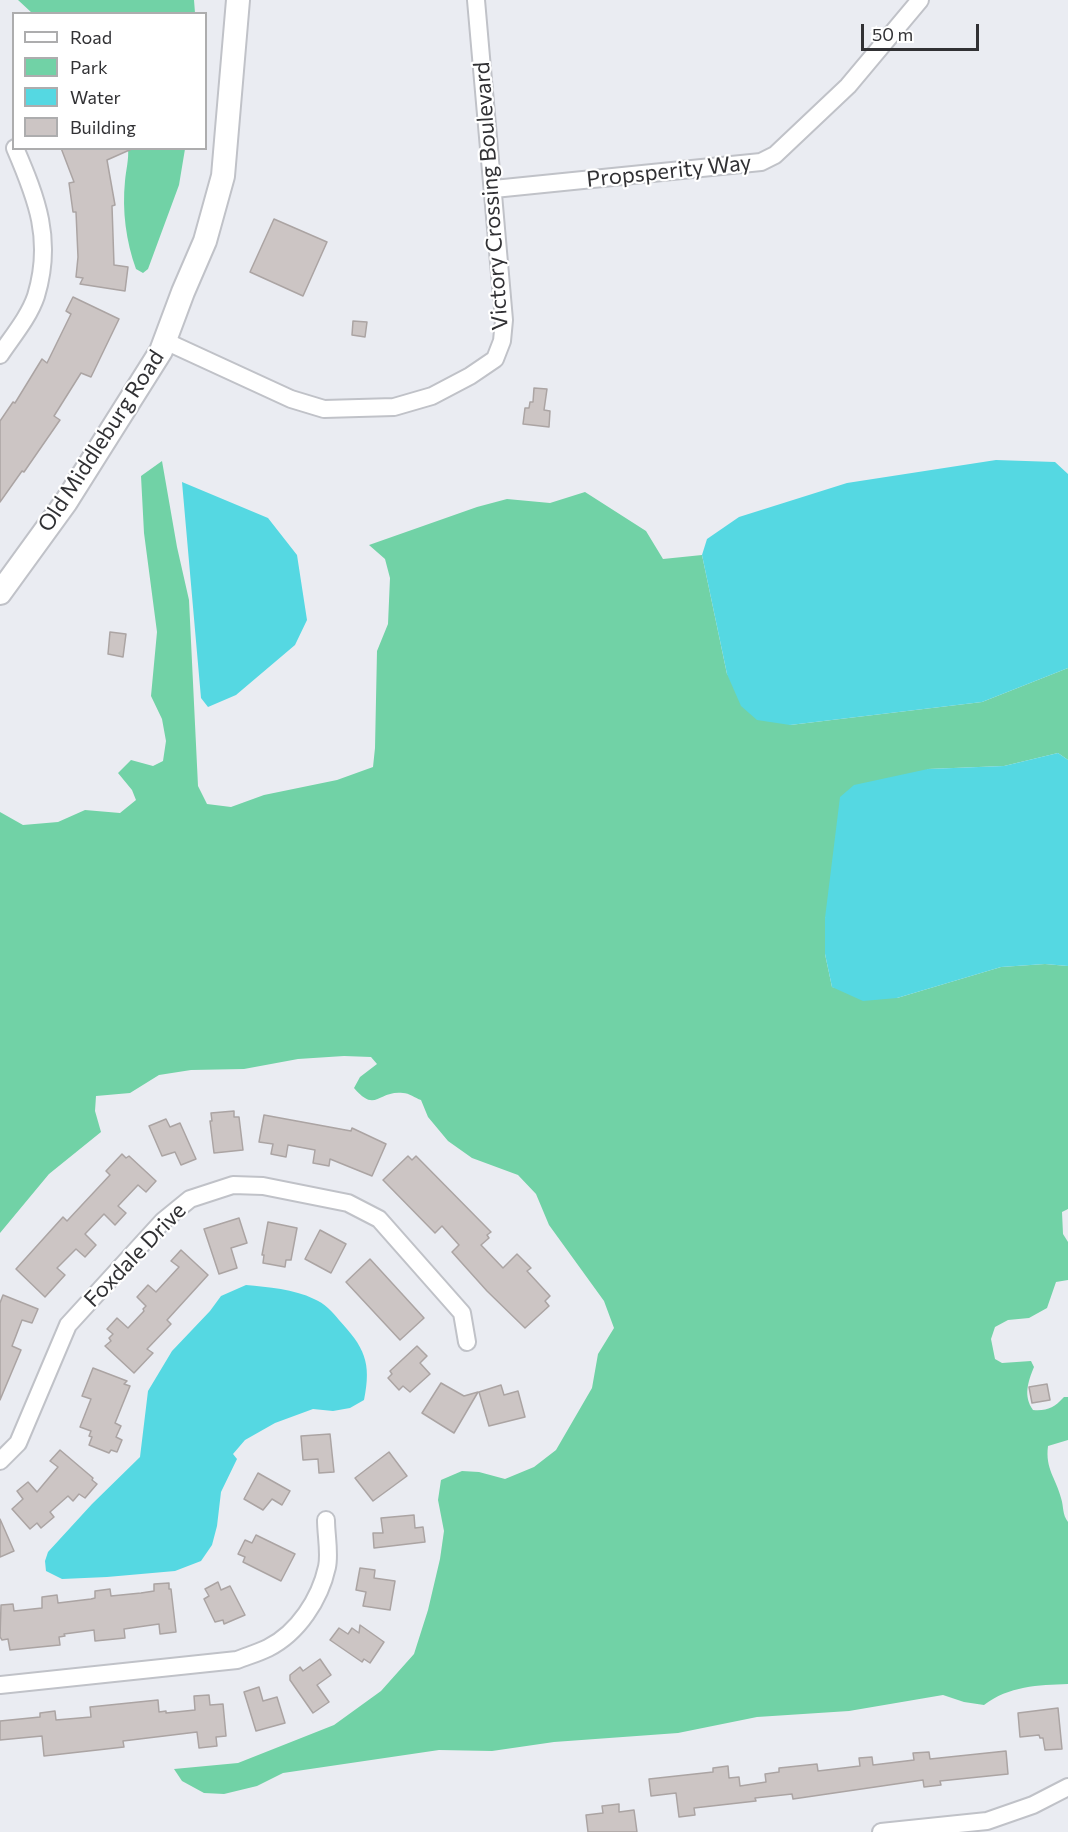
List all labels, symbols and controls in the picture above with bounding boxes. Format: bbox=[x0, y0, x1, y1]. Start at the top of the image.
legend bbox=[12, 12, 207, 150]
scale bar bbox=[864, 12, 982, 50]
text: 50 m bbox=[872, 23, 913, 45]
text: Road bbox=[70, 26, 112, 48]
text: Park bbox=[70, 56, 108, 78]
street label: Victory Crossing Boulevard bbox=[468, 61, 514, 331]
text: Water bbox=[70, 86, 121, 108]
text: Building bbox=[70, 116, 136, 138]
street label: Propsperity Way bbox=[585, 149, 753, 193]
street label: Old Middleburg Road bbox=[32, 345, 170, 537]
street label: Foxdale Drive bbox=[79, 1197, 191, 1313]

